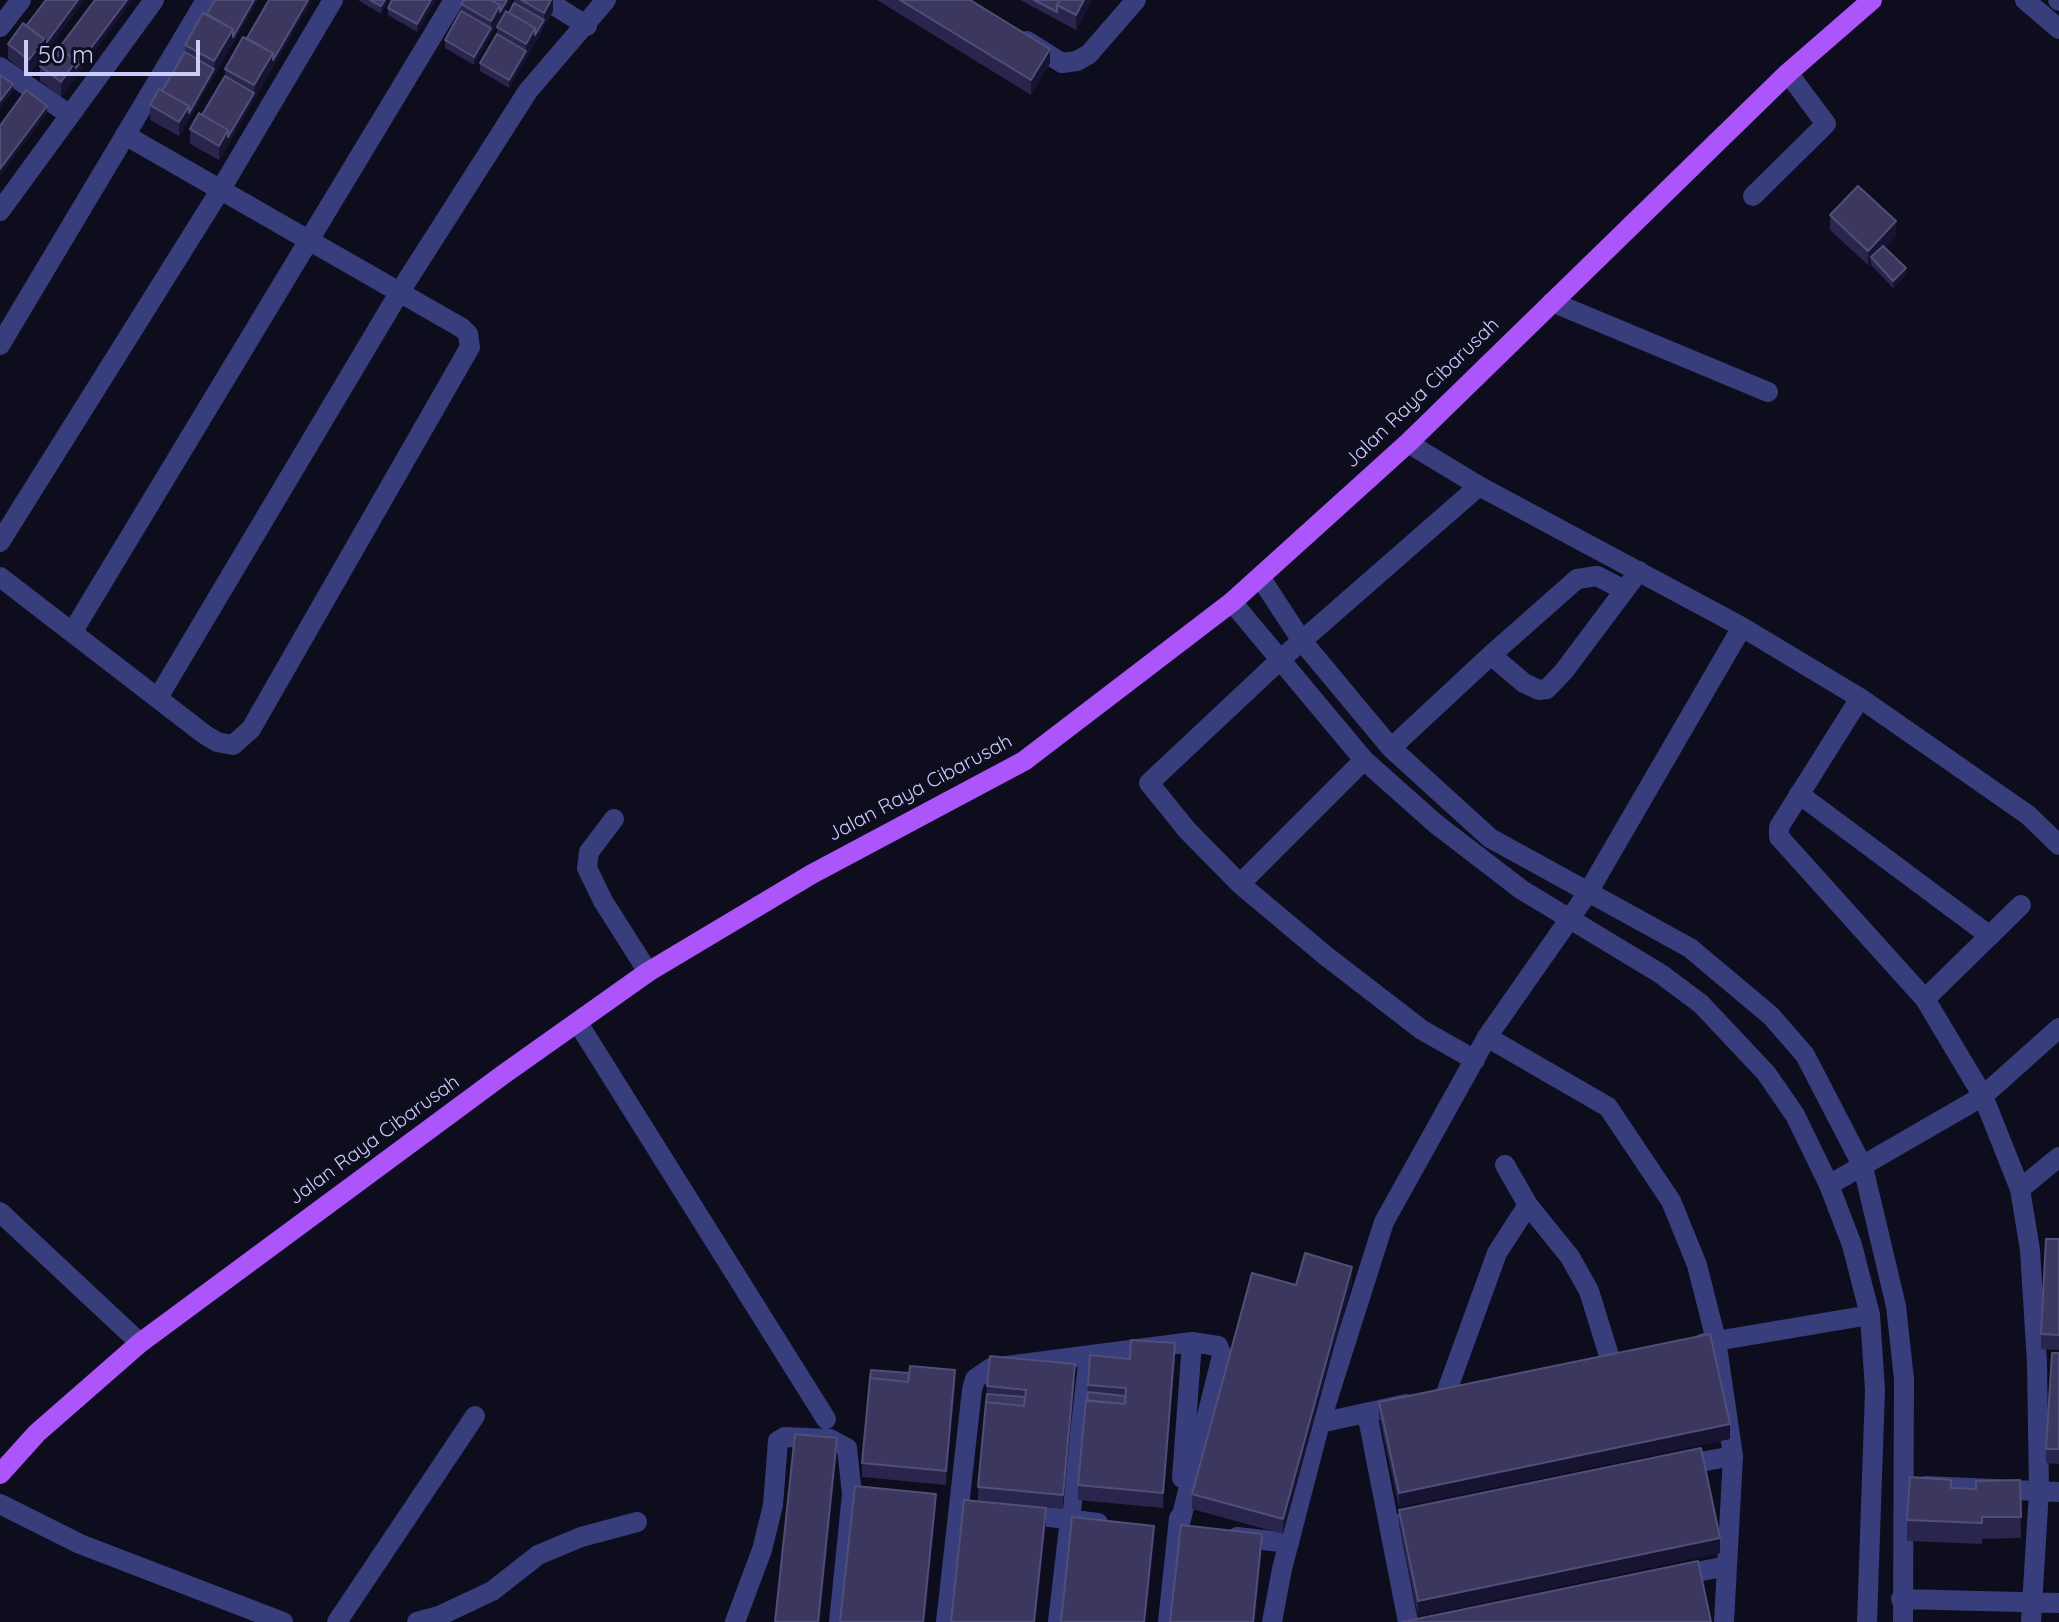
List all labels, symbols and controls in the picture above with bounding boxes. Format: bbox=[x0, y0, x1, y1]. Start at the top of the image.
scale bar bbox=[28, 24, 204, 74]
text: 50 m bbox=[38, 39, 94, 69]
street label: Jalan Raya Cibarusah bbox=[1340, 313, 1504, 473]
street label: Jalan Raya Cibarusah bbox=[824, 729, 1016, 847]
street label: Jalan Raya Cibarusah bbox=[284, 1070, 464, 1210]

